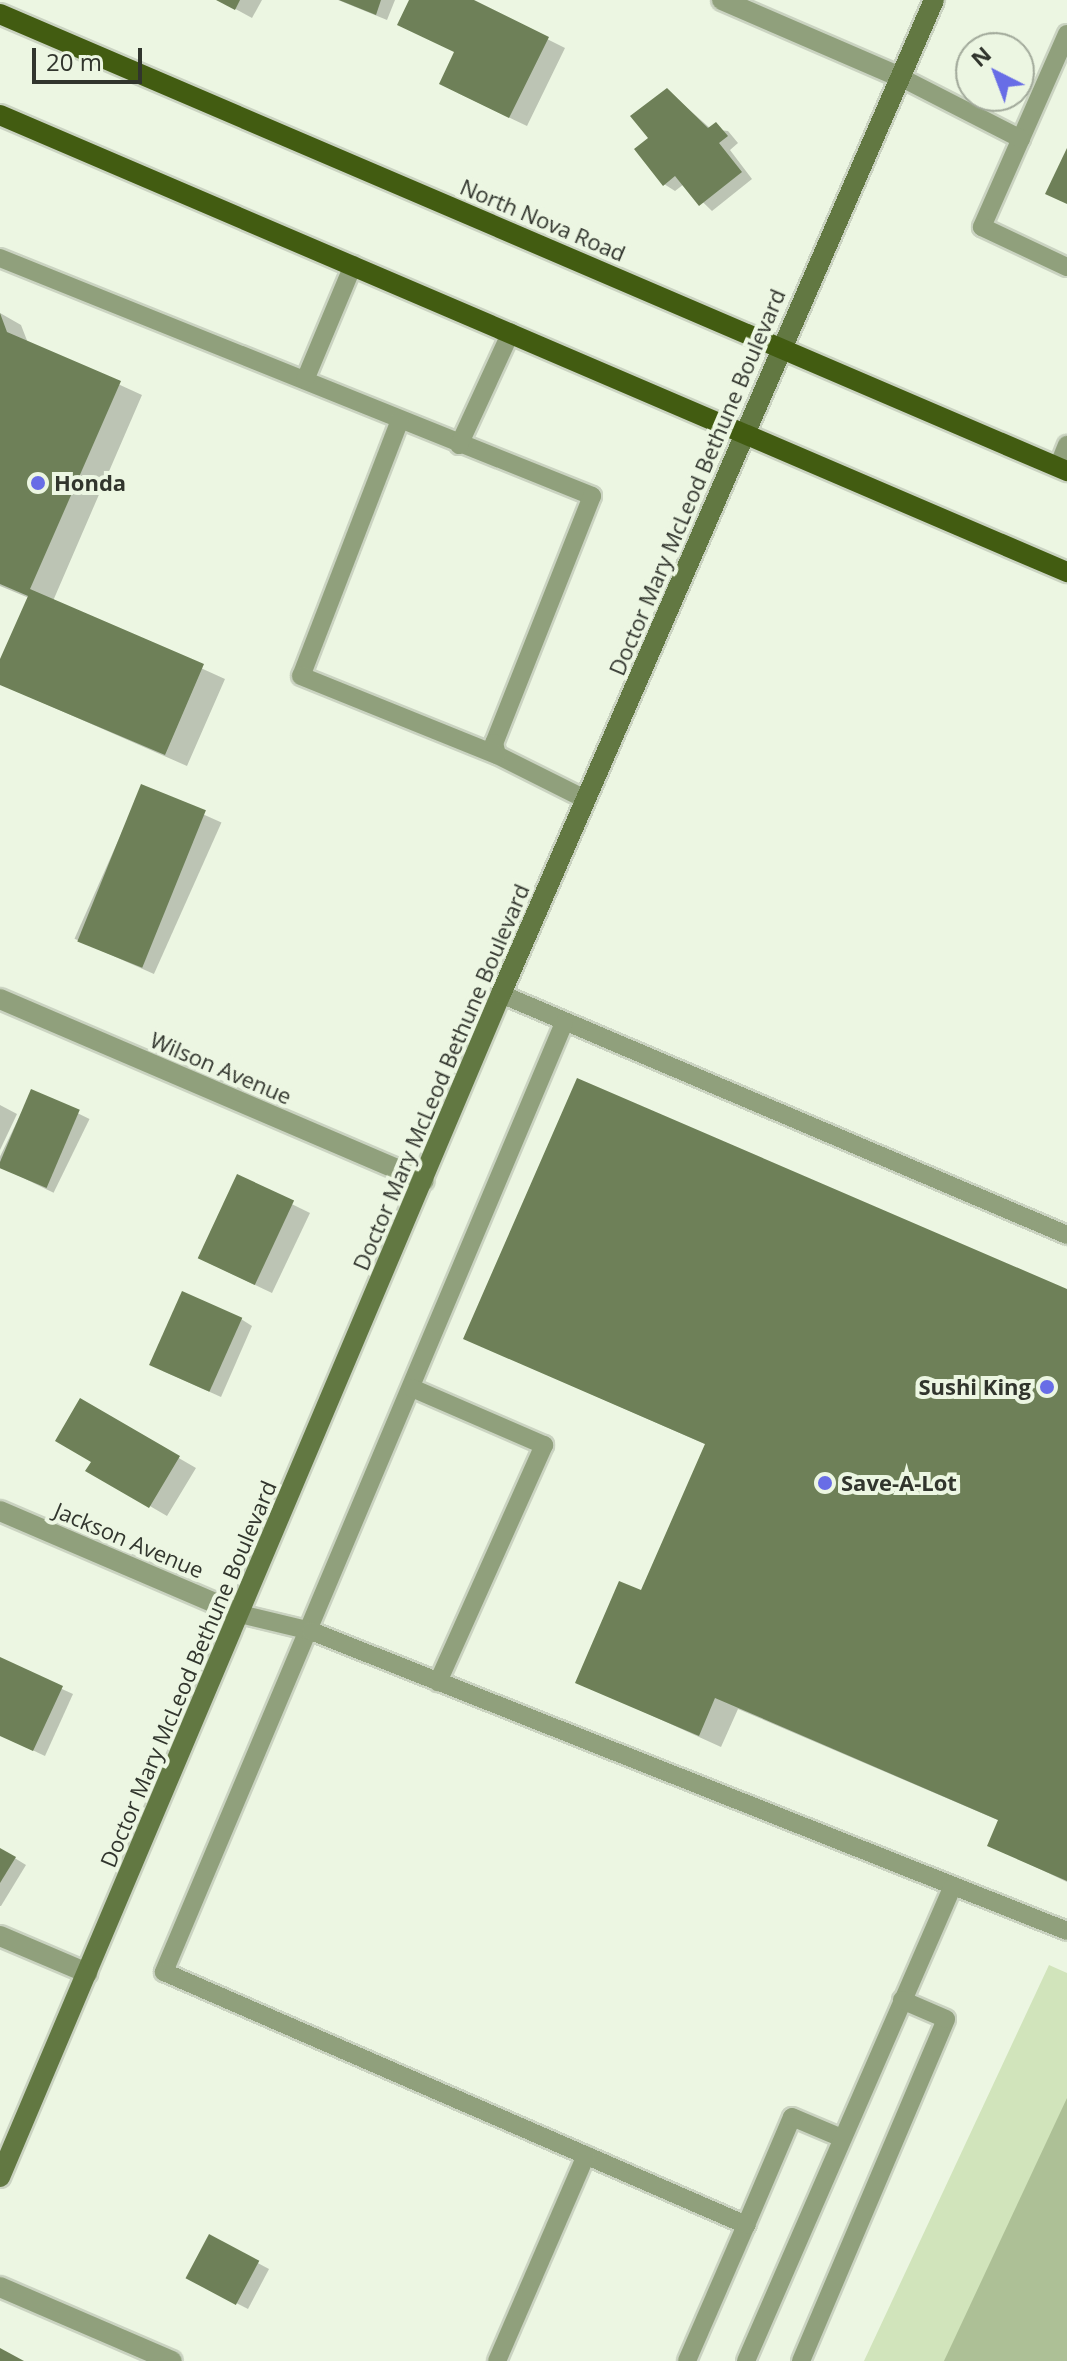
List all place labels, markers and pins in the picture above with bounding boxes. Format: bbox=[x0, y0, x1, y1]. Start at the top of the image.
place label: Honda bbox=[54, 470, 126, 496]
marker: Honda bbox=[29, 474, 47, 492]
place label: Sushi King bbox=[918, 1374, 1031, 1400]
marker: Sushi King bbox=[1038, 1378, 1056, 1396]
place label: Save-A-Lot bbox=[841, 1470, 957, 1496]
marker: Save-A-Lot bbox=[816, 1474, 834, 1492]

